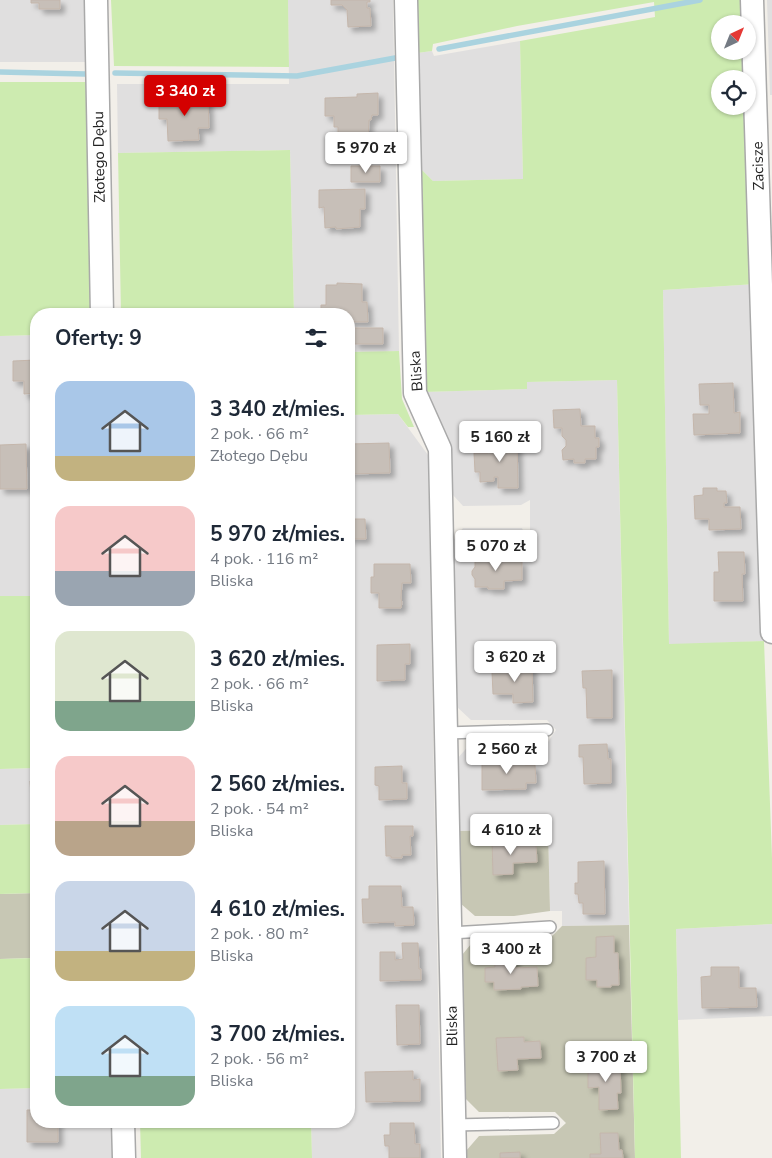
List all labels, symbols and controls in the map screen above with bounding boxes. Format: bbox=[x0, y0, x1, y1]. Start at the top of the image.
north arrow bbox=[711, 15, 756, 60]
map controls bbox=[711, 15, 756, 115]
button: locate bbox=[711, 70, 756, 115]
pin: 3 340 zł bbox=[133, 74, 237, 117]
text: 3 340 zł bbox=[155, 80, 215, 102]
street label: Złotego Dębu bbox=[88, 111, 110, 203]
pin: 5 970 zł bbox=[314, 132, 418, 174]
text: 5 970 zł bbox=[336, 137, 396, 159]
street label: Zacisze bbox=[747, 141, 769, 191]
text: Oferty: 9 bbox=[55, 324, 142, 352]
icon: filters bbox=[302, 324, 330, 352]
street label: Bliska bbox=[405, 350, 427, 392]
text: 3 340 zł/mies. bbox=[210, 395, 345, 423]
icon: home bbox=[95, 401, 155, 461]
pin: 5 160 zł bbox=[448, 420, 552, 463]
text: 2 pok. · 66 m² bbox=[210, 423, 309, 445]
text: 5 160 zł bbox=[470, 426, 530, 448]
text: Złotego Dębu bbox=[210, 445, 308, 467]
text: 5 970 zł/mies. bbox=[210, 520, 345, 548]
icon: home bbox=[95, 526, 155, 586]
pin: 5 070 zł bbox=[444, 530, 548, 572]
text: 5 070 zł bbox=[466, 535, 526, 557]
text: 4 pok. · 116 m² bbox=[210, 548, 318, 570]
text: Bliska bbox=[210, 570, 253, 592]
pin: 3 620 zł bbox=[463, 640, 567, 683]
text: 3 620 zł/mies. bbox=[210, 645, 345, 673]
text: 3 620 zł bbox=[485, 646, 545, 668]
icon: home bbox=[95, 651, 155, 711]
text: 2 pok. · 66 m² bbox=[210, 673, 309, 695]
text: Bliska bbox=[210, 695, 253, 717]
pin: 2 560 zł bbox=[455, 732, 559, 775]
text: 2 560 zł bbox=[477, 738, 537, 760]
text: 2 560 zł/mies. bbox=[210, 770, 345, 798]
icon: home bbox=[95, 776, 155, 836]
text: 2 pok. · 54 m² bbox=[210, 798, 309, 820]
pin: 4 610 zł bbox=[459, 814, 563, 856]
text: 4 610 zł bbox=[481, 819, 541, 841]
text: Bliska bbox=[210, 820, 253, 842]
text: 4 610 zł/mies. bbox=[210, 895, 345, 923]
icon: home bbox=[95, 901, 155, 961]
text: 2 pok. · 80 m² bbox=[210, 923, 309, 945]
pin: 3 400 zł bbox=[459, 932, 563, 975]
text: 3 400 zł bbox=[481, 938, 541, 960]
text: Bliska bbox=[210, 945, 253, 967]
street label: Bliska bbox=[442, 1006, 462, 1046]
text: 3 700 zł/mies. bbox=[210, 1020, 345, 1048]
icon: home bbox=[95, 1026, 155, 1086]
pin: 3 700 zł bbox=[554, 1040, 658, 1083]
text: 3 700 zł bbox=[576, 1046, 636, 1068]
text: 2 pok. · 56 m² bbox=[210, 1048, 309, 1070]
text: Bliska bbox=[210, 1070, 253, 1092]

